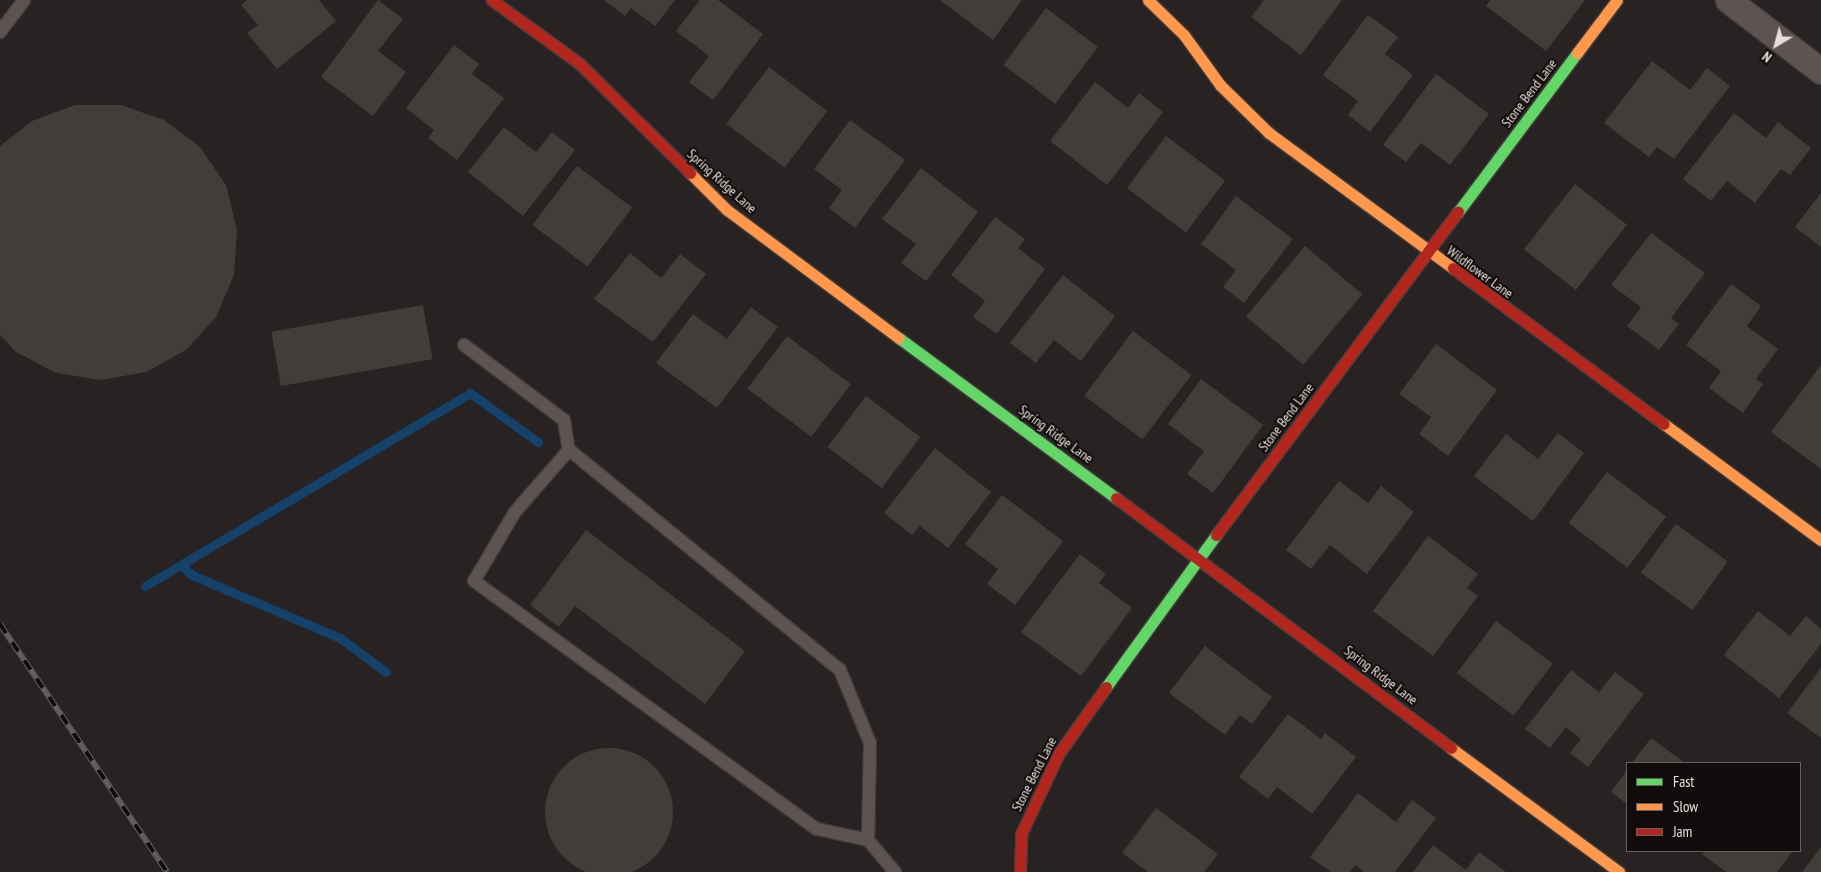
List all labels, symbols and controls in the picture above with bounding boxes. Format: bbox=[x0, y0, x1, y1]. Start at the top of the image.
north arrow bbox=[1751, 20, 1801, 70]
text: N bbox=[1759, 48, 1775, 66]
street label: Stone Bend Lane bbox=[1498, 55, 1560, 131]
street label: Spring Ridge Lane bbox=[684, 145, 760, 217]
street label: Wildflower Lane bbox=[1443, 242, 1517, 302]
street label: Stone Bend Lane bbox=[1255, 379, 1317, 455]
street label: Spring Ridge Lane bbox=[1016, 401, 1096, 467]
street label: Spring Ridge Lane bbox=[1341, 642, 1421, 708]
street label: Stone Bend Lane bbox=[1008, 734, 1060, 814]
legend bbox=[1626, 762, 1801, 852]
text: Fast bbox=[1673, 772, 1694, 791]
text: Slow bbox=[1673, 797, 1698, 816]
text: Jam bbox=[1673, 822, 1692, 841]

